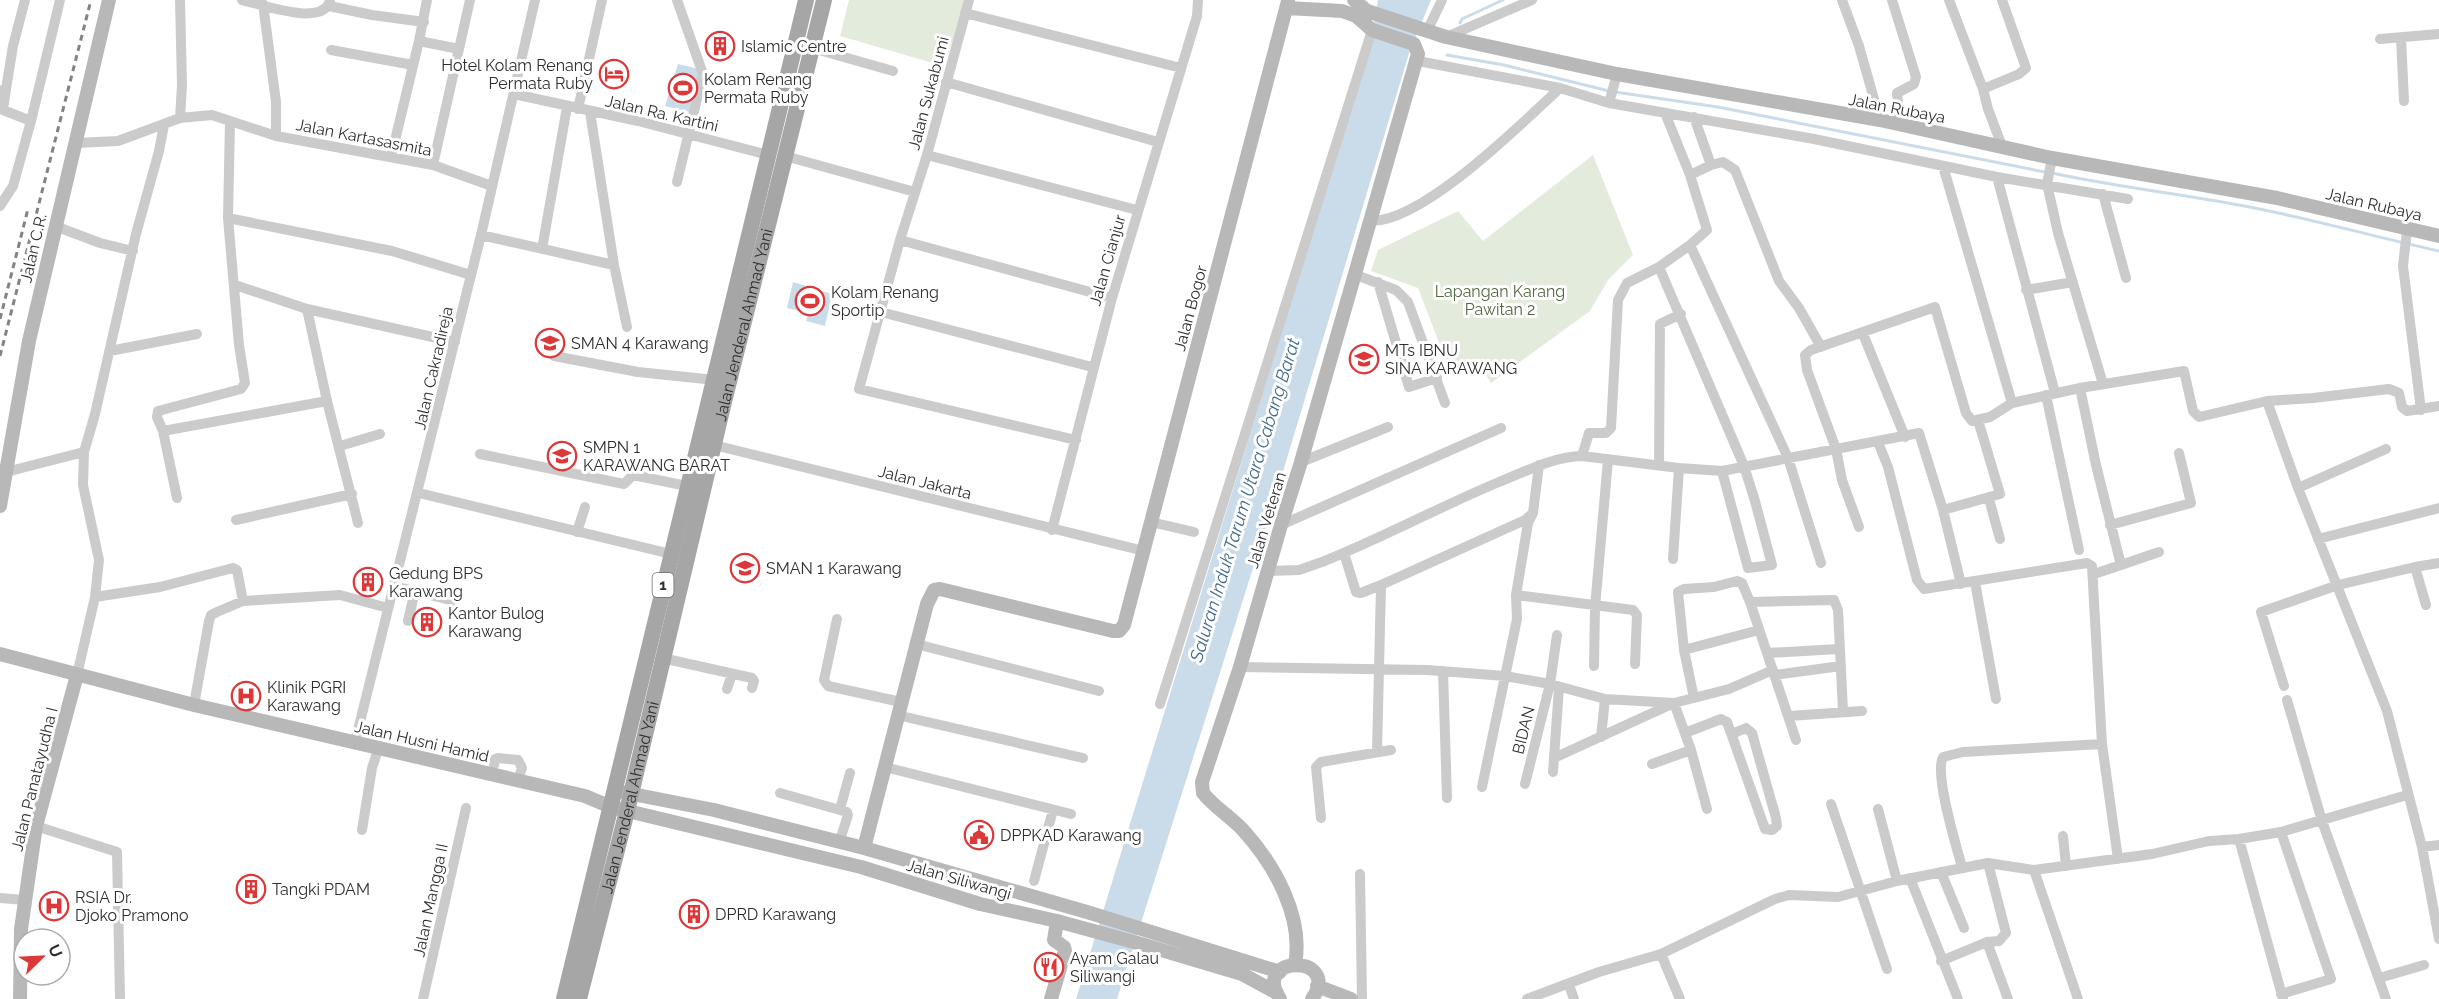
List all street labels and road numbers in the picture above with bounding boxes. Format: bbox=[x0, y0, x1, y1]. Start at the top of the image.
street label: Jalan Sukabumi bbox=[904, 34, 953, 152]
street label: Jalan Rubaya bbox=[1847, 90, 1947, 127]
street label: Jalan Ra. Kartini bbox=[604, 91, 720, 136]
street label: Jalan Kartasasmita bbox=[294, 115, 433, 160]
street label: Jalan Rubaya bbox=[2324, 184, 2424, 225]
street label: Jalan C.R. bbox=[16, 212, 51, 284]
street label: Jalan Cianjur bbox=[1085, 212, 1130, 308]
street label: Jalan Jenderal Ahmad Yani bbox=[711, 227, 777, 423]
street label: Jalan Bogor bbox=[1170, 263, 1211, 353]
street label: Jalan Cakradireja bbox=[410, 305, 457, 432]
street label: Jalan Jakarta bbox=[876, 462, 974, 503]
street label: Jalan Veteran bbox=[1243, 470, 1290, 571]
road number: 1 bbox=[652, 573, 674, 597]
street label: Jalan Jenderal Ahmad Yani bbox=[597, 699, 663, 896]
street label: BIDAN bbox=[1508, 704, 1539, 756]
street label: Jalan Panatayudha I bbox=[7, 705, 62, 853]
street label: Jalan Husni Hamid bbox=[353, 717, 491, 766]
street label: Jalan Mangga II bbox=[409, 842, 452, 958]
street label: Jalan Siliwangi bbox=[904, 855, 1013, 904]

